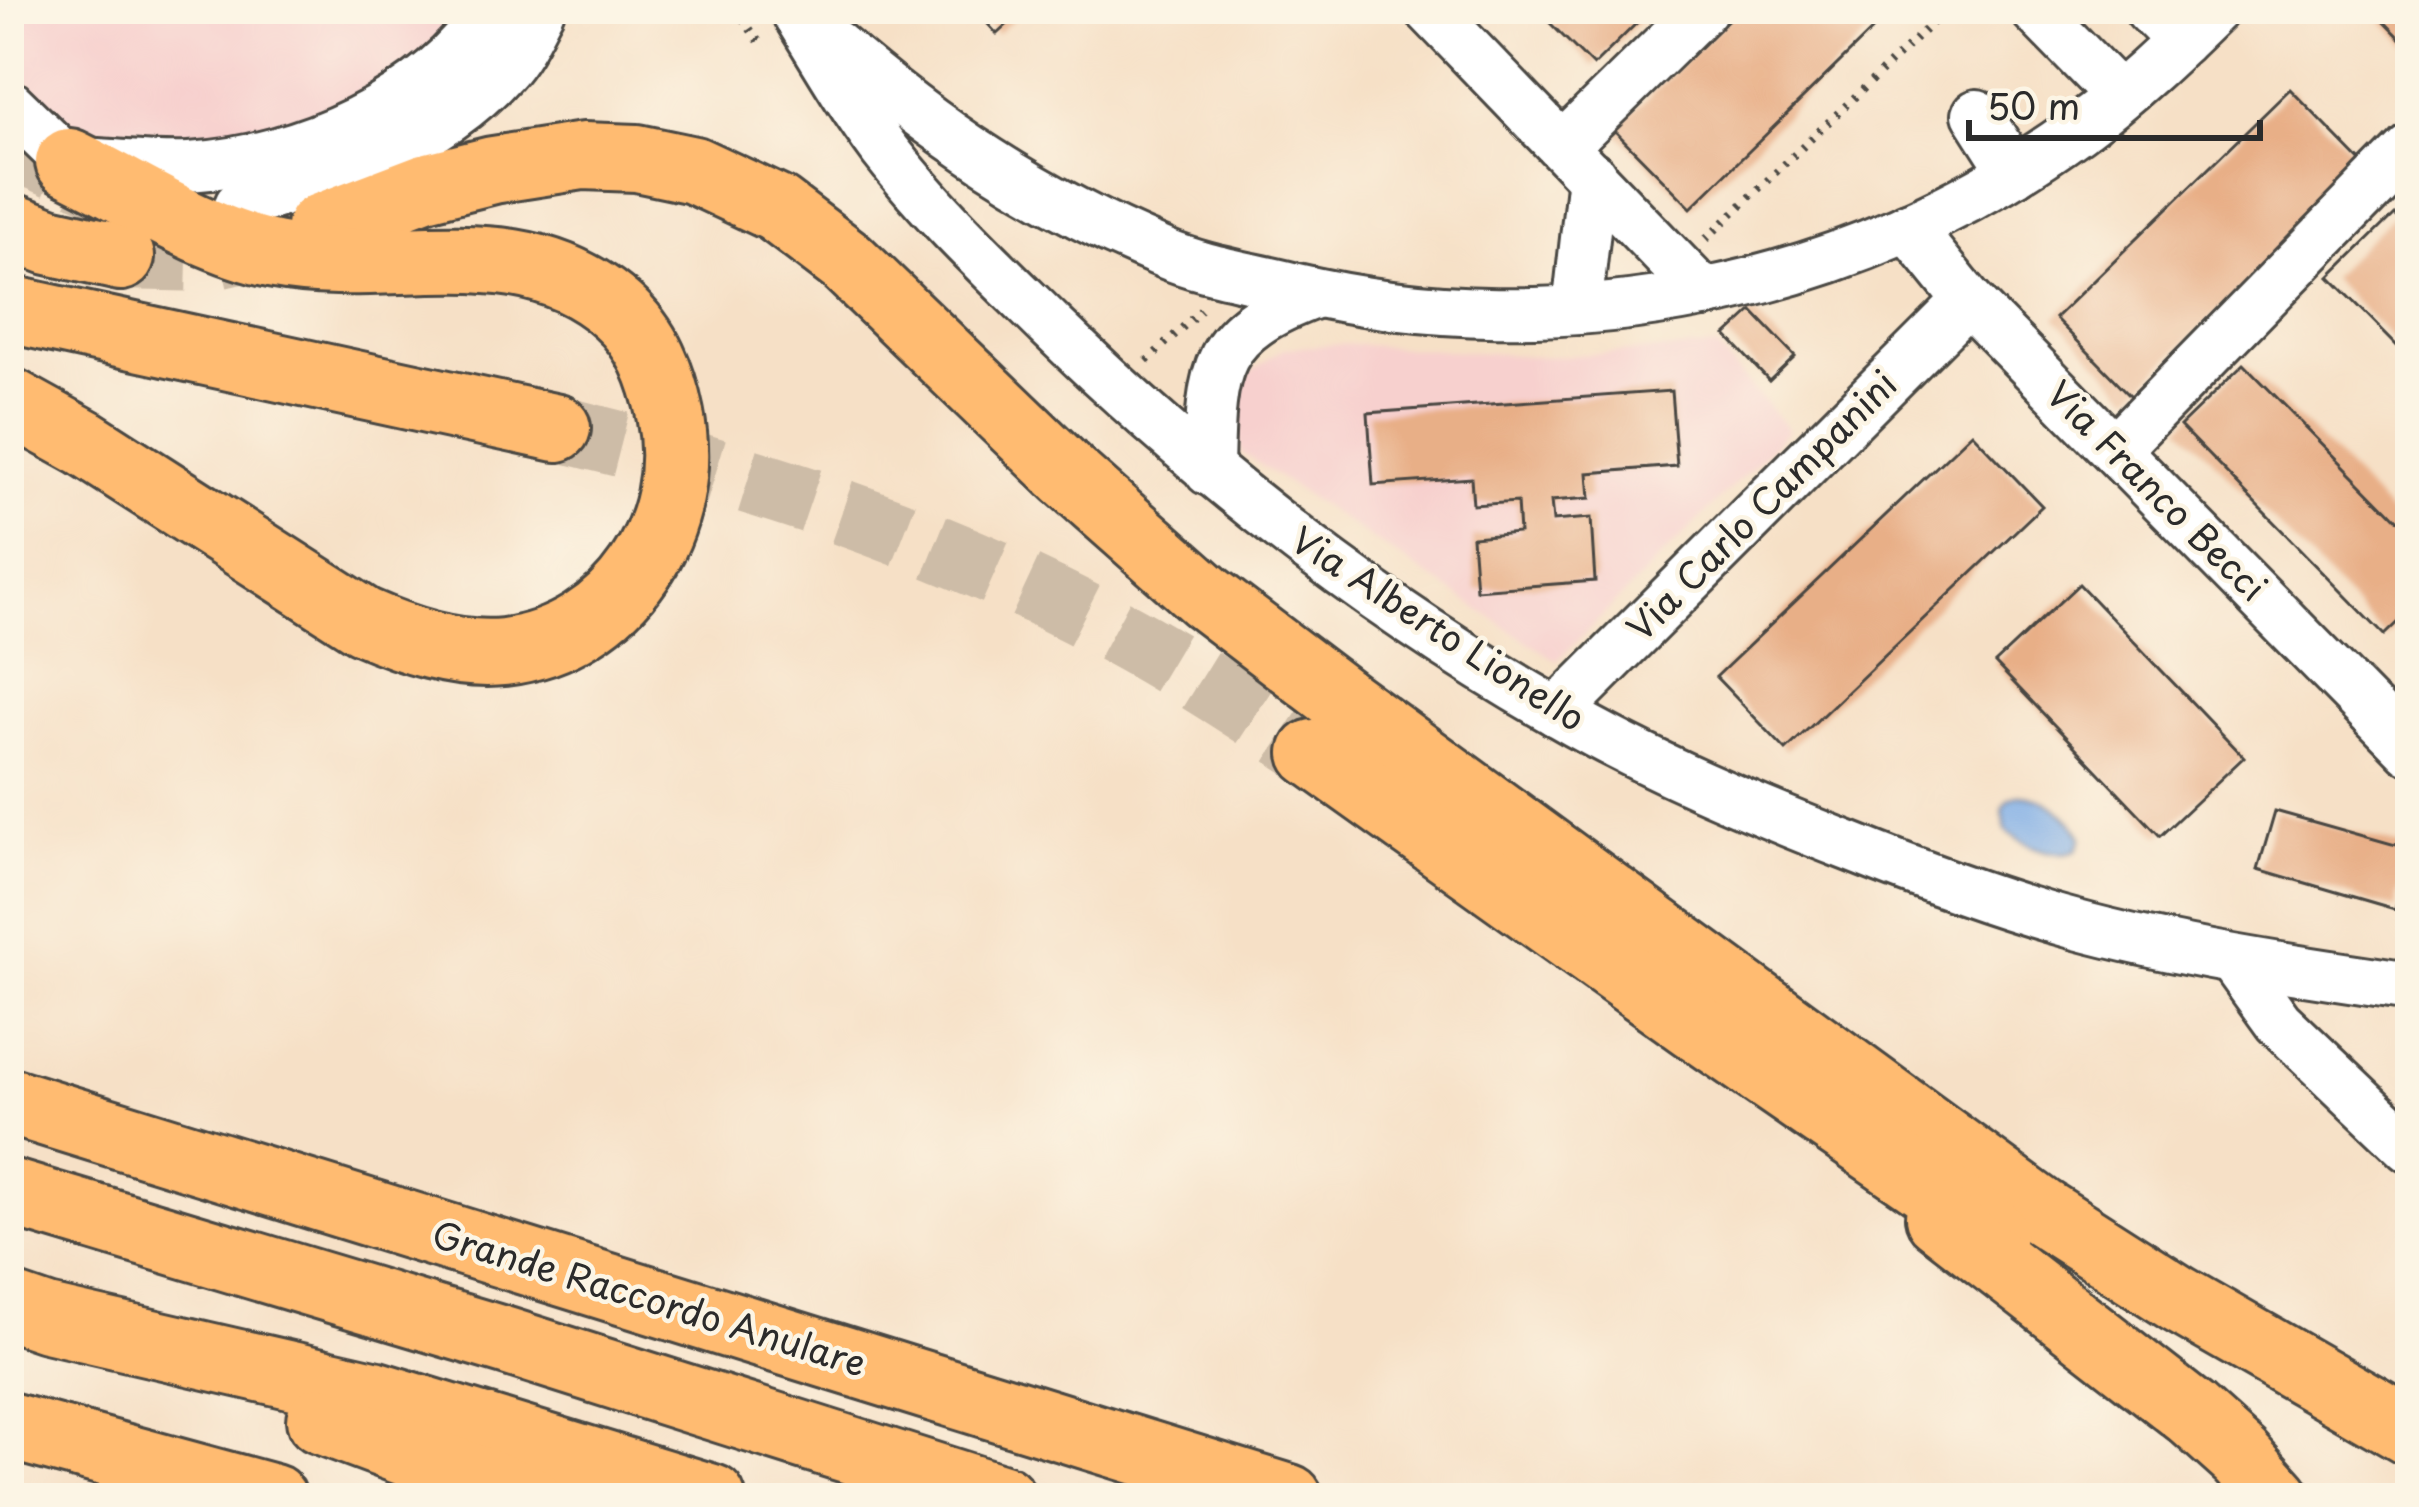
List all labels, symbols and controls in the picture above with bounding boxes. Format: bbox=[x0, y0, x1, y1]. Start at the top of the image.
scale bar bbox=[1969, 66, 2260, 140]
text: 50 m bbox=[1987, 78, 2080, 132]
street label: Via Carlo Campanini bbox=[1613, 357, 1908, 652]
street label: Via Franco Becci bbox=[2035, 367, 2280, 612]
street label: Via Alberto Lionello bbox=[1281, 512, 1597, 743]
street label: Grande Raccordo Anulare bbox=[426, 1205, 873, 1389]

